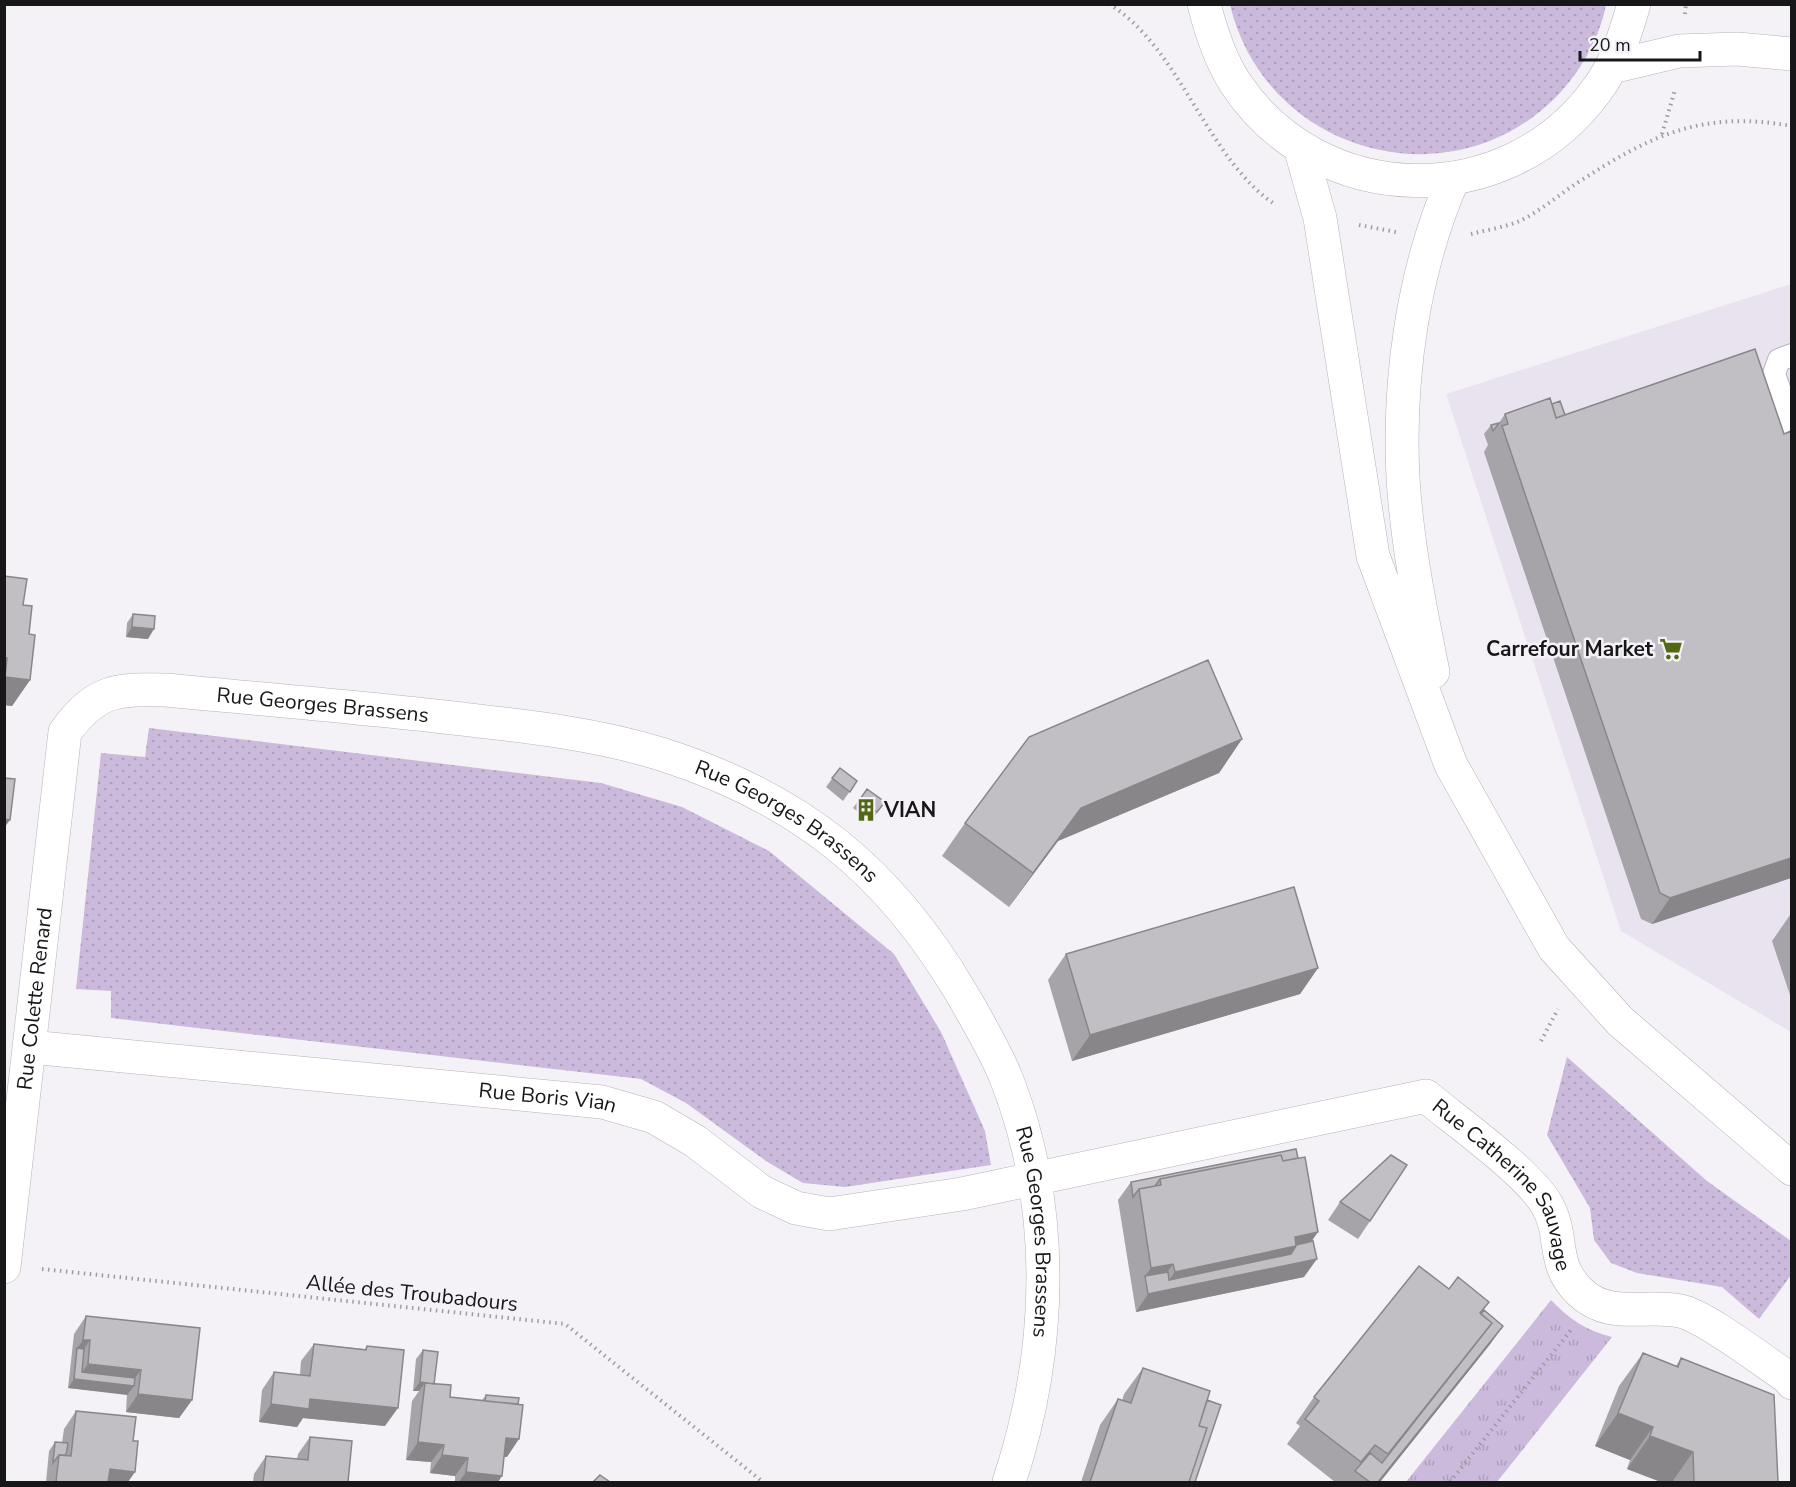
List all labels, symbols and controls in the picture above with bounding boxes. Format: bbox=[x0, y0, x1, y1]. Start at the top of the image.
scale bar bbox=[1580, 24, 1700, 62]
text: 20 m bbox=[1589, 33, 1631, 57]
place label: Carrefour Market bbox=[1486, 635, 1654, 663]
supermarket icon: Carrefour Market bbox=[1658, 636, 1684, 662]
street label: Rue Georges Brassens bbox=[215, 681, 430, 729]
street label: Rue Georges Brassens bbox=[691, 753, 885, 889]
place label: VIAN bbox=[883, 796, 936, 824]
building icon: VIAN bbox=[853, 797, 879, 823]
street label: Rue Colette Renard bbox=[10, 906, 59, 1091]
street label: Rue Boris Vian bbox=[477, 1076, 620, 1120]
street label: Rue Catherine Sauvage bbox=[1426, 1092, 1578, 1275]
street label: Rue Georges Brassens bbox=[1009, 1123, 1057, 1339]
street label: Allée des Troubadours bbox=[305, 1268, 519, 1318]

